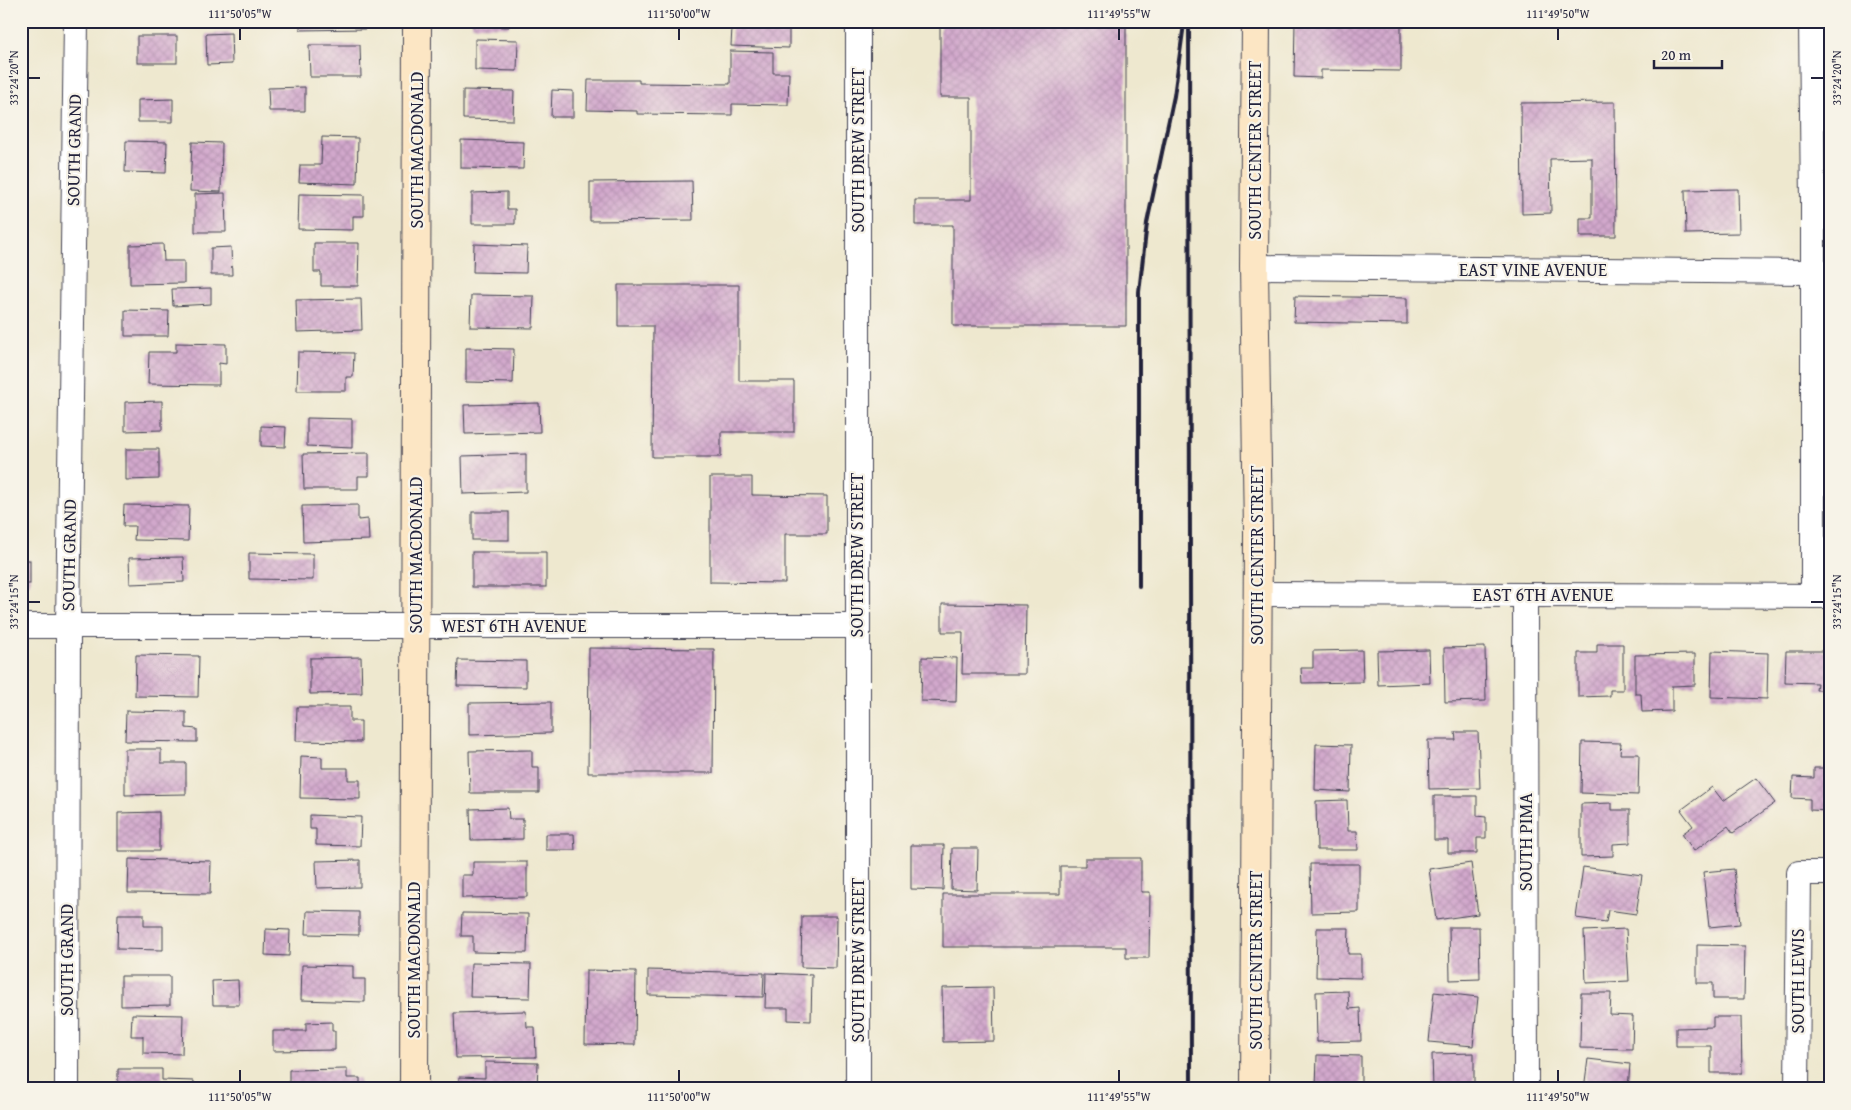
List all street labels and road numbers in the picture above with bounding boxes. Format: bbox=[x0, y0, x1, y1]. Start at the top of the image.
street label: SOUTH CENTER STREET bbox=[1241, 60, 1268, 240]
street label: SOUTH DREW STREET bbox=[844, 68, 871, 232]
street label: SOUTH MACDONALD bbox=[403, 71, 430, 229]
street label: SOUTH GRAND bbox=[59, 94, 88, 206]
street label: EAST VINE AVENUE bbox=[1459, 256, 1607, 283]
street label: SOUTH CENTER STREET bbox=[1243, 465, 1270, 645]
street label: SOUTH DREW STREET bbox=[843, 473, 870, 637]
street label: SOUTH MACDONALD bbox=[402, 476, 429, 634]
street label: SOUTH GRAND bbox=[54, 499, 83, 611]
street label: EAST 6TH AVENUE bbox=[1473, 581, 1613, 608]
street label: WEST 6TH AVENUE bbox=[441, 612, 587, 639]
street label: SOUTH PIMA bbox=[1512, 793, 1539, 891]
street label: SOUTH CENTER STREET bbox=[1242, 870, 1269, 1050]
street label: SOUTH DREW STREET bbox=[844, 878, 871, 1042]
street label: SOUTH MACDONALD bbox=[400, 881, 427, 1039]
street label: SOUTH GRAND bbox=[53, 904, 80, 1016]
street label: SOUTH LEWIS bbox=[1784, 928, 1811, 1034]

